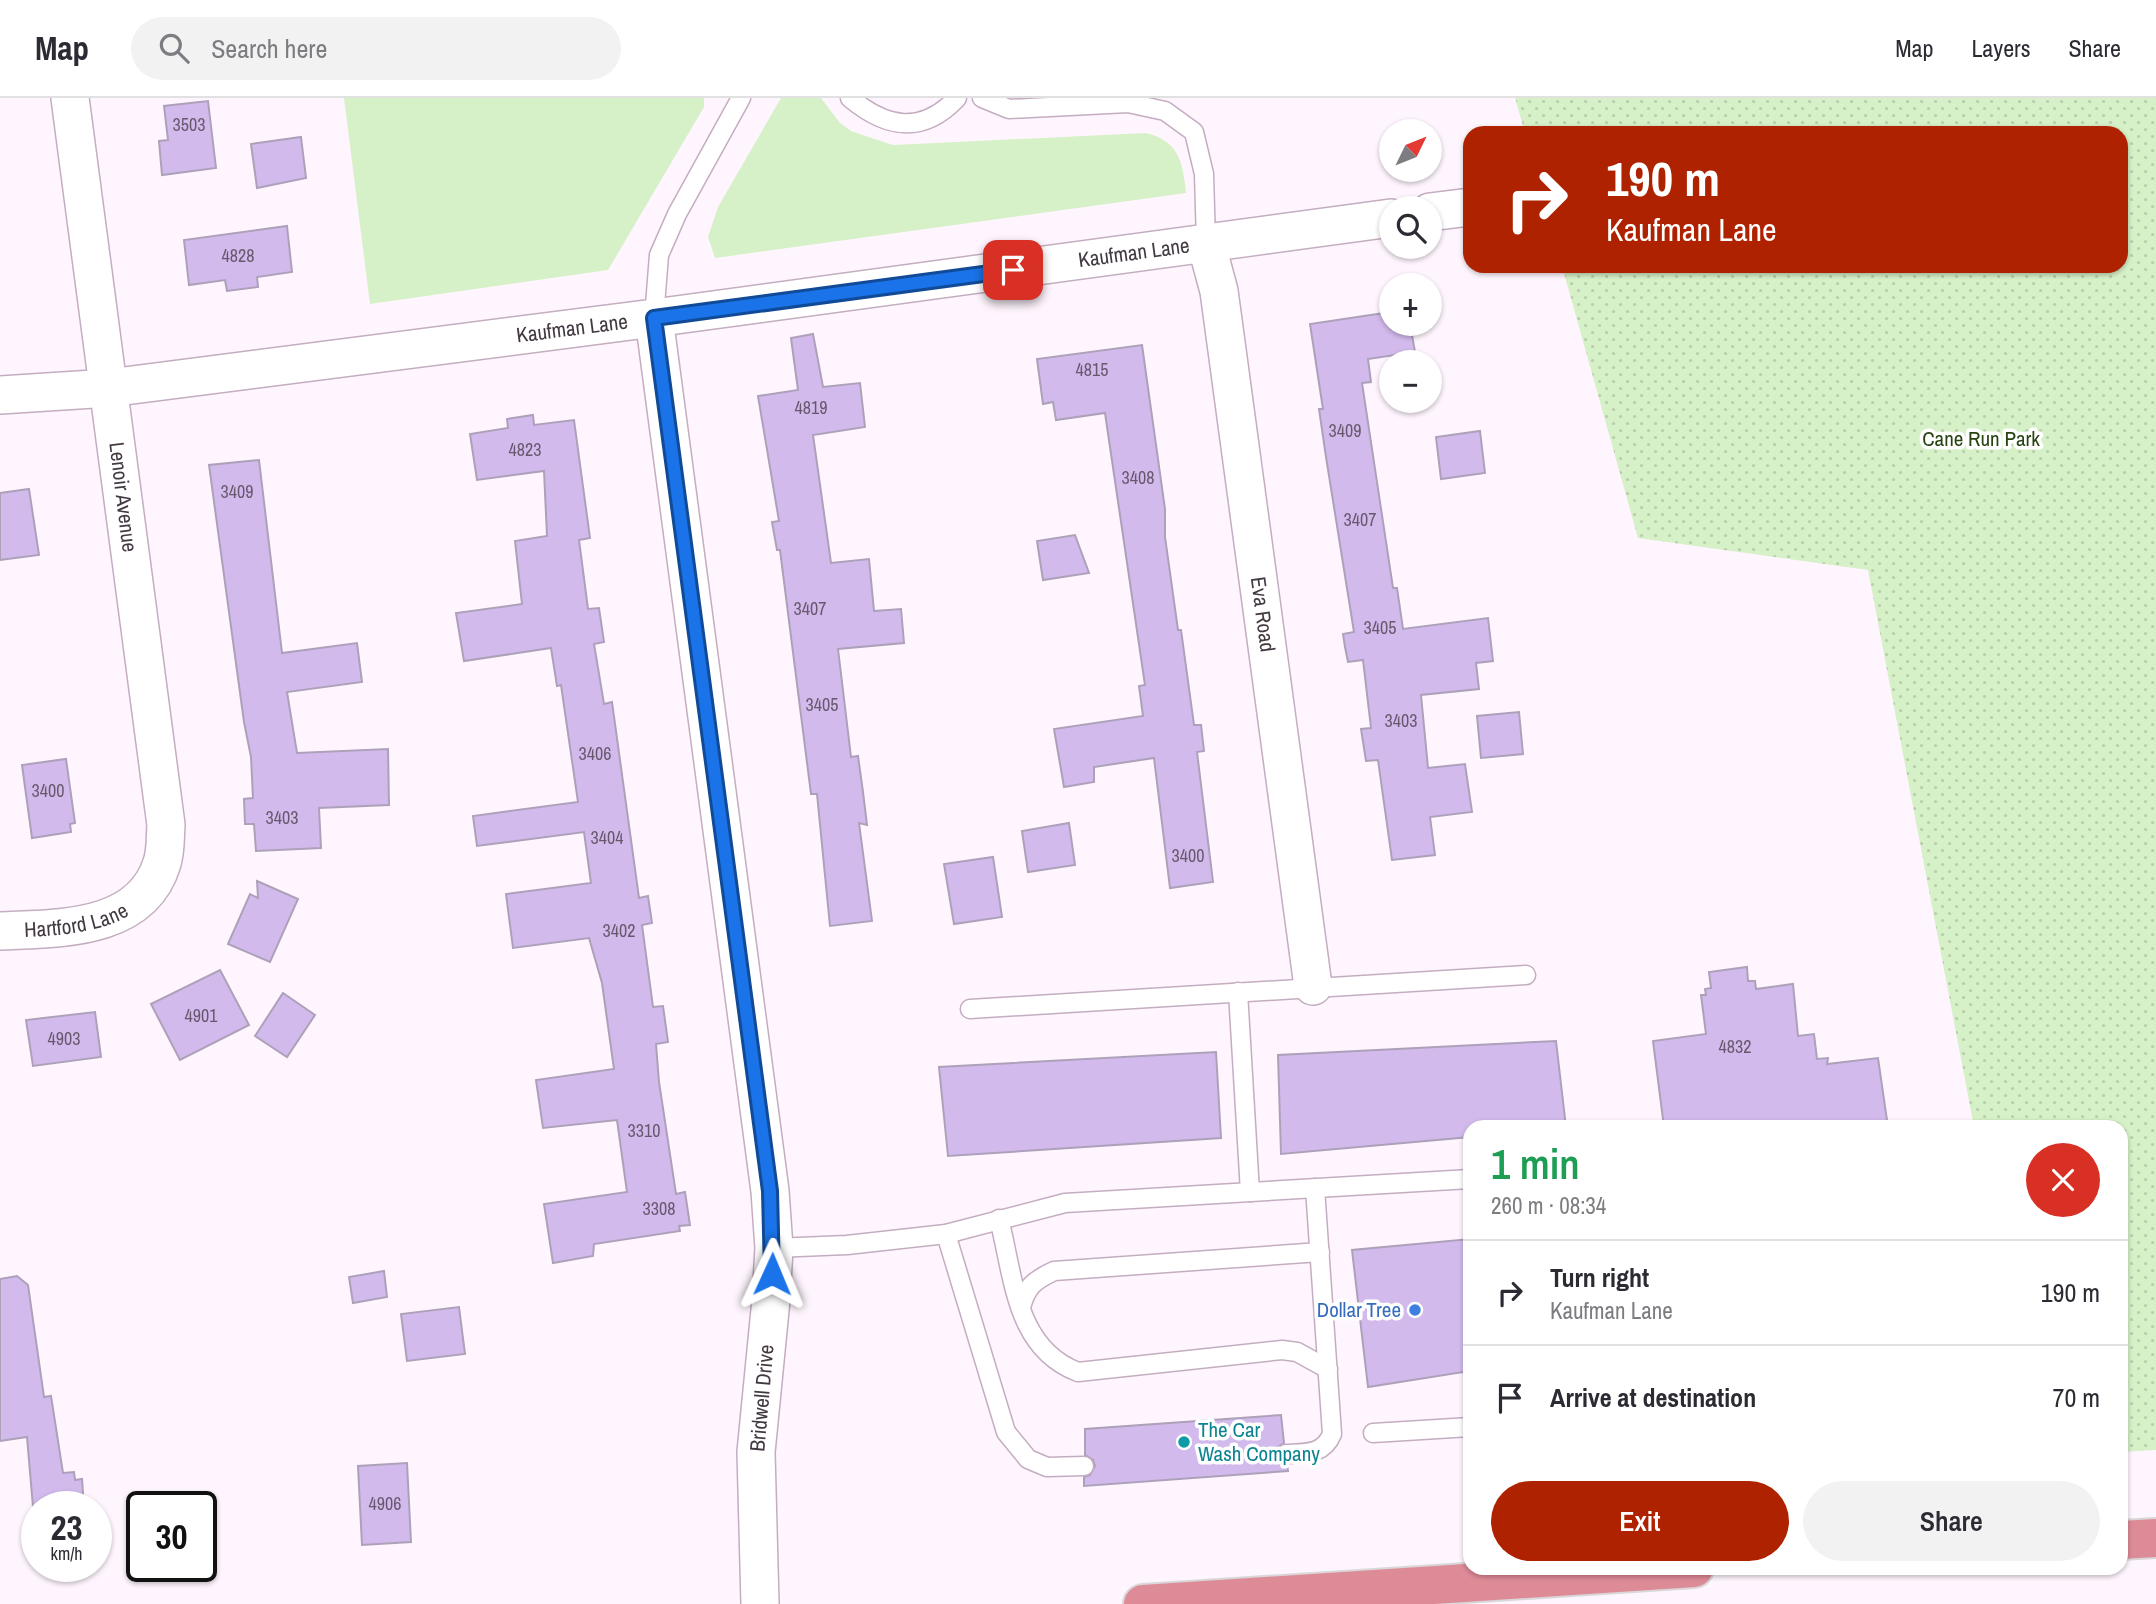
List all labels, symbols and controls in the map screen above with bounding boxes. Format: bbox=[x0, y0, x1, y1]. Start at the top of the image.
search box bbox=[131, 17, 621, 80]
text: Map bbox=[35, 26, 89, 70]
icon: search bbox=[155, 29, 193, 67]
text: Search here bbox=[211, 31, 327, 66]
text: Map bbox=[1895, 32, 1933, 64]
text: Layers bbox=[1971, 32, 2030, 64]
text: Share bbox=[2068, 32, 2121, 64]
house number: 3503 bbox=[173, 112, 205, 137]
north arrow bbox=[1379, 119, 1442, 182]
map controls bbox=[1379, 119, 1442, 413]
text: 190 m bbox=[1606, 145, 1720, 211]
icon: right bbox=[1491, 154, 1582, 245]
button: search bbox=[1379, 196, 1442, 259]
text: Kaufman Lane bbox=[1606, 208, 1777, 251]
street label: Kaufman Lane bbox=[1076, 230, 1191, 274]
pin bbox=[983, 240, 1043, 300]
house number: 4828 bbox=[222, 243, 254, 268]
icon: arrive bbox=[994, 251, 1032, 289]
button: + bbox=[1379, 273, 1442, 336]
street label: Kaufman Lane bbox=[514, 307, 629, 350]
button: − bbox=[1379, 350, 1442, 413]
house number: 4815 bbox=[1076, 357, 1108, 382]
house number: 4819 bbox=[795, 395, 827, 420]
house number: 3409 bbox=[1329, 418, 1361, 443]
park label: Cane Run Park bbox=[1922, 424, 2040, 453]
house number: 4823 bbox=[509, 437, 541, 462]
street label: Lenoir Avenue bbox=[102, 440, 145, 554]
house number: 3408 bbox=[1122, 465, 1154, 490]
house number: 3409 bbox=[221, 479, 253, 504]
house number: 3407 bbox=[1344, 507, 1376, 532]
street label: Eva Road bbox=[1244, 575, 1283, 654]
house number: 3407 bbox=[794, 596, 826, 621]
house number: 3405 bbox=[1364, 615, 1396, 640]
house number: 3405 bbox=[806, 692, 838, 717]
house number: 3403 bbox=[1385, 708, 1417, 733]
house number: 3406 bbox=[579, 741, 611, 766]
house number: 3400 bbox=[32, 778, 64, 803]
house number: 3403 bbox=[266, 805, 298, 830]
house number: 3404 bbox=[591, 825, 623, 850]
house number: 3400 bbox=[1172, 843, 1204, 868]
street label: Hartford Lane bbox=[24, 896, 133, 944]
house number: 3402 bbox=[603, 918, 635, 943]
house number: 4901 bbox=[185, 1003, 218, 1028]
house number: 4903 bbox=[48, 1026, 80, 1051]
house number: 4832 bbox=[1719, 1034, 1751, 1059]
house number: 3310 bbox=[628, 1118, 660, 1143]
text: 1 min bbox=[1491, 1136, 1580, 1192]
button: close bbox=[2026, 1143, 2100, 1217]
text: 260 m · 08:34 bbox=[1491, 1190, 1606, 1221]
house number: 3308 bbox=[643, 1196, 675, 1221]
position arrow bbox=[735, 1237, 809, 1311]
text: Turn right bbox=[1550, 1260, 1649, 1295]
icon: right bbox=[1491, 1274, 1529, 1312]
text: 190 m bbox=[2041, 1275, 2100, 1310]
place label: Dollar Tree bbox=[1317, 1295, 1401, 1324]
text: Kaufman Lane bbox=[1550, 1295, 1673, 1326]
marker: Dollar Tree bbox=[1407, 1302, 1423, 1318]
street label: Bridwell Drive bbox=[742, 1343, 781, 1453]
icon: arrive bbox=[1491, 1379, 1529, 1417]
text: Arrive at destination bbox=[1550, 1380, 1756, 1415]
text: 70 m bbox=[2053, 1380, 2100, 1415]
place label: The Car Wash Company bbox=[1198, 1415, 1320, 1468]
marker: The Car Wash Company bbox=[1176, 1434, 1192, 1450]
button: Exit bbox=[1491, 1481, 1789, 1561]
button: Share bbox=[1803, 1481, 2100, 1561]
speed limit sign: 30 bbox=[126, 1491, 217, 1582]
house number: 4906 bbox=[369, 1491, 401, 1516]
text: 23 bbox=[51, 1504, 82, 1551]
text: km/h bbox=[51, 1541, 83, 1566]

